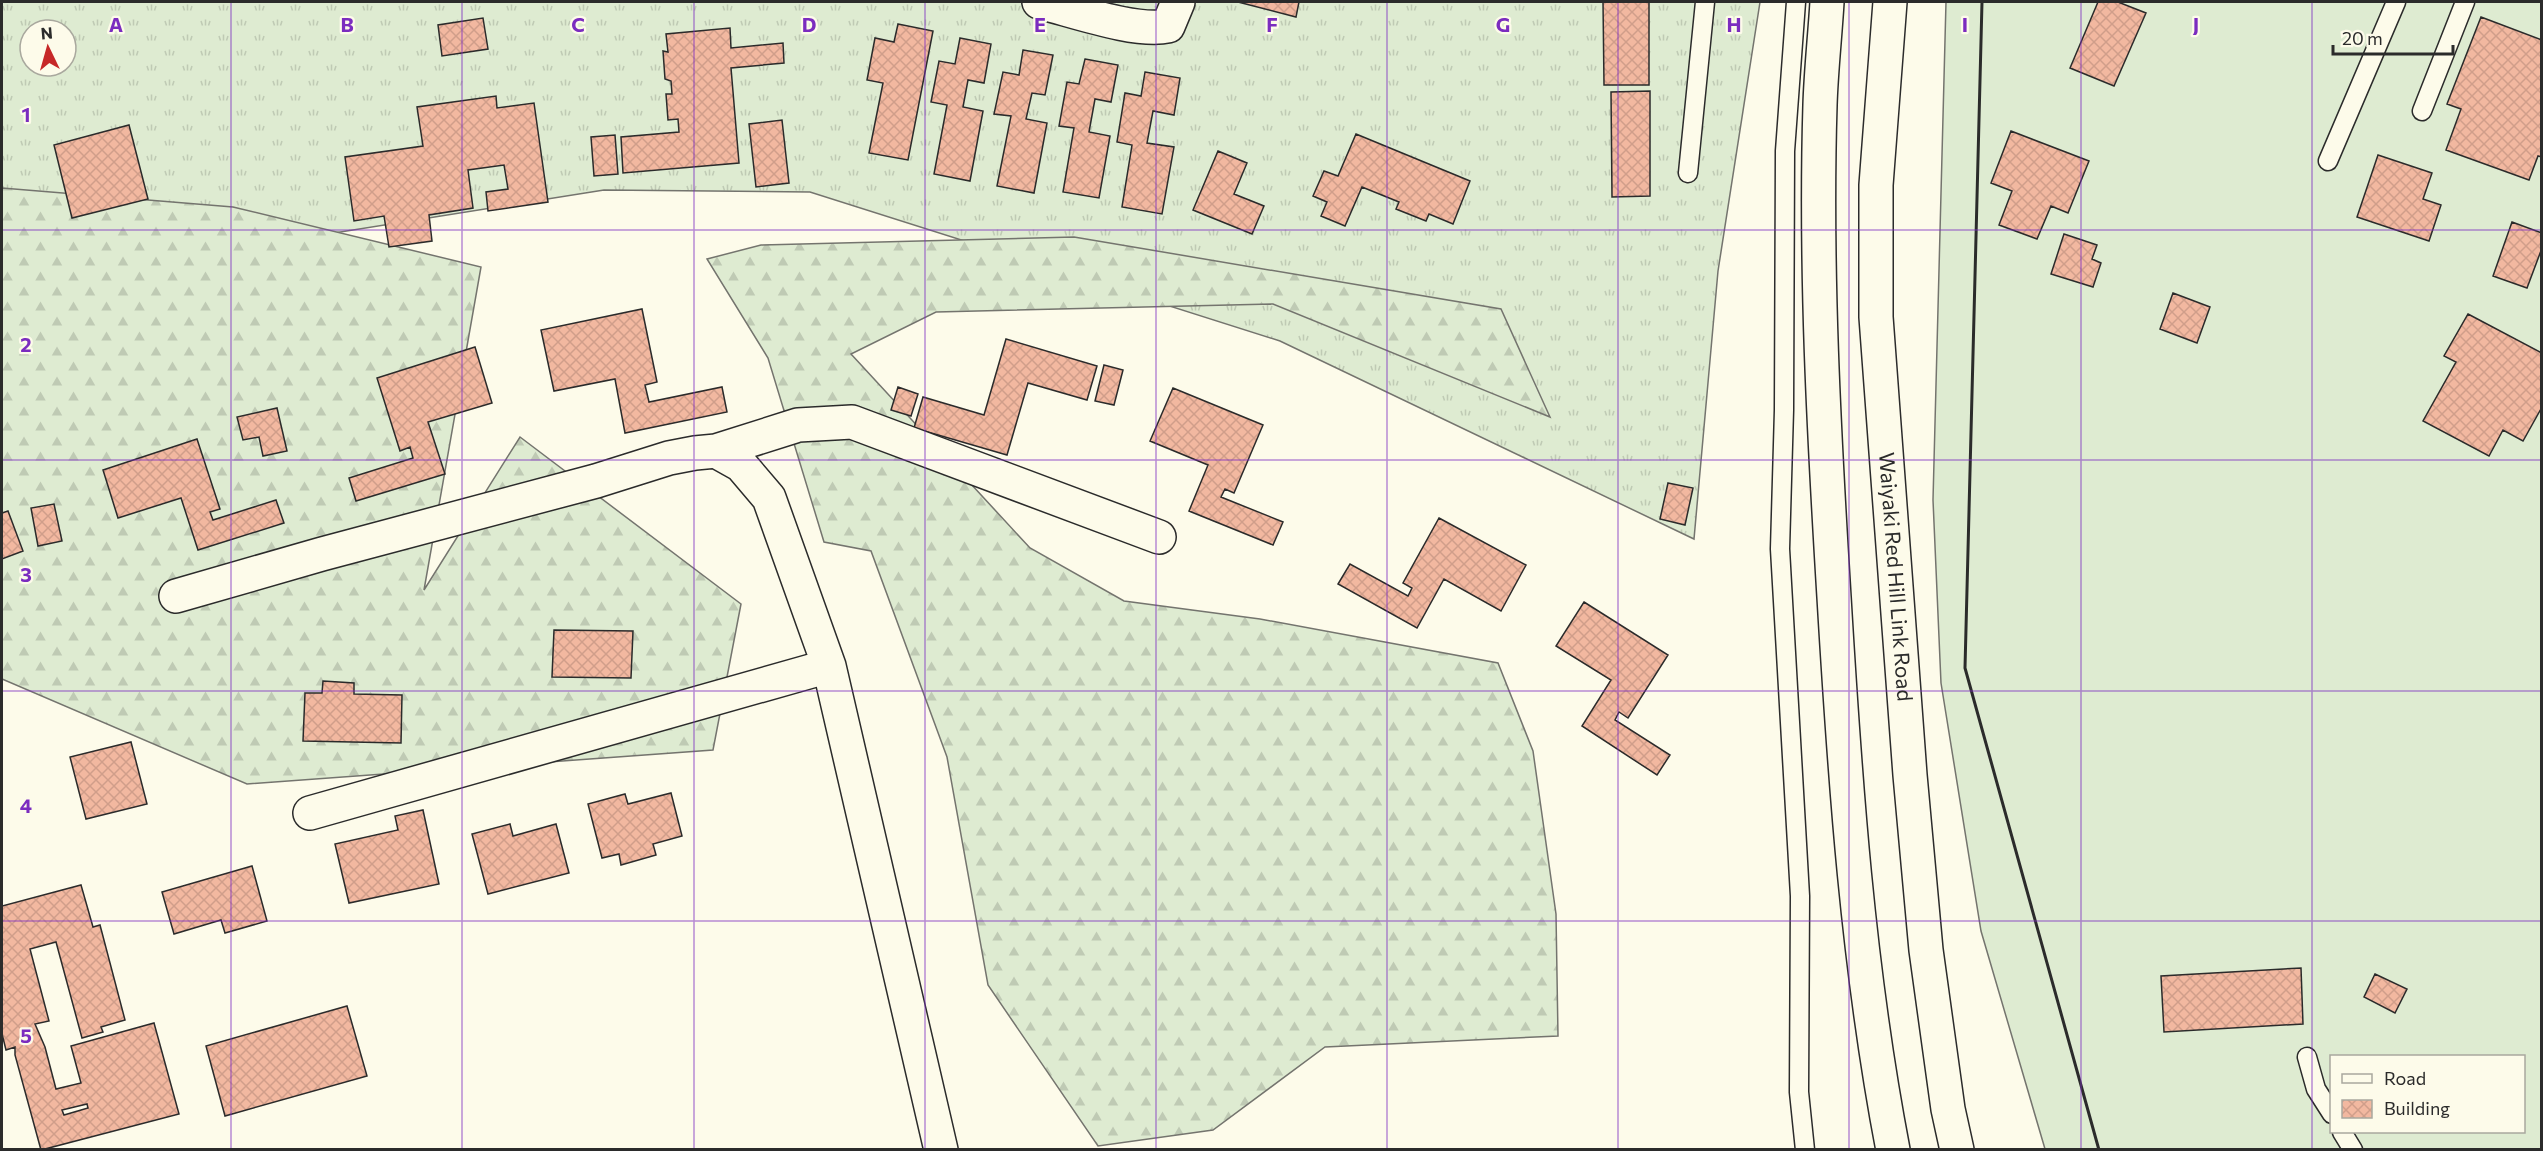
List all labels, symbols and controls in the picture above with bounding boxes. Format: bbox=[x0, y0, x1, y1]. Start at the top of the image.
text: A bbox=[109, 12, 123, 36]
text: B bbox=[340, 12, 354, 36]
text: C bbox=[571, 12, 585, 36]
text: D bbox=[802, 12, 816, 36]
text: E bbox=[1034, 12, 1046, 36]
text: F bbox=[1266, 12, 1278, 36]
text: G bbox=[1496, 12, 1510, 36]
text: H bbox=[1727, 12, 1742, 36]
text: I bbox=[1962, 12, 1968, 36]
text: J bbox=[2193, 12, 2199, 36]
north arrow bbox=[18, 18, 78, 78]
scale bar bbox=[2333, 18, 2453, 56]
text: N bbox=[40, 23, 53, 43]
text: 20 m bbox=[2342, 27, 2383, 49]
text: 1 bbox=[21, 102, 31, 126]
text: 2 bbox=[20, 332, 32, 356]
street label: Waiyaki Red Hill Link Road bbox=[1875, 451, 1918, 702]
text: 3 bbox=[20, 562, 32, 586]
text: 4 bbox=[20, 793, 32, 817]
text: 5 bbox=[20, 1023, 32, 1047]
legend bbox=[2330, 1055, 2525, 1133]
text: Road bbox=[2384, 1067, 2426, 1089]
text: Building bbox=[2384, 1097, 2450, 1119]

